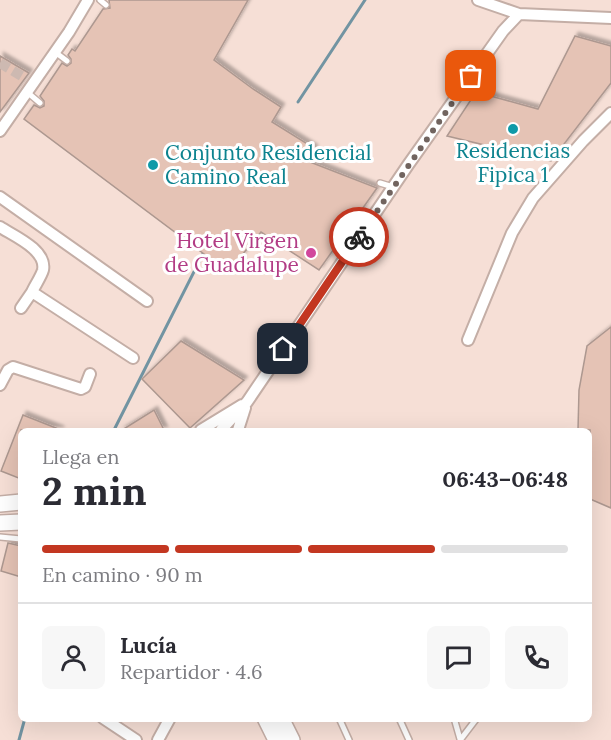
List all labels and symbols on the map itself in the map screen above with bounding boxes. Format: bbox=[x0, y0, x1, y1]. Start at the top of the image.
pin bbox=[445, 50, 496, 101]
marker: Residencias Fipica 1 bbox=[506, 122, 520, 136]
place label: Residencias Fipica 1 bbox=[456, 137, 570, 188]
place label: Conjunto Residencial Camino Real bbox=[165, 139, 371, 190]
marker: Conjunto Residencial Camino Real bbox=[146, 158, 160, 172]
courier bbox=[329, 207, 389, 267]
place label: Hotel Virgen de Guadalupe bbox=[165, 227, 299, 278]
marker: Hotel Virgen de Guadalupe bbox=[304, 246, 318, 260]
pin bbox=[257, 323, 308, 374]

